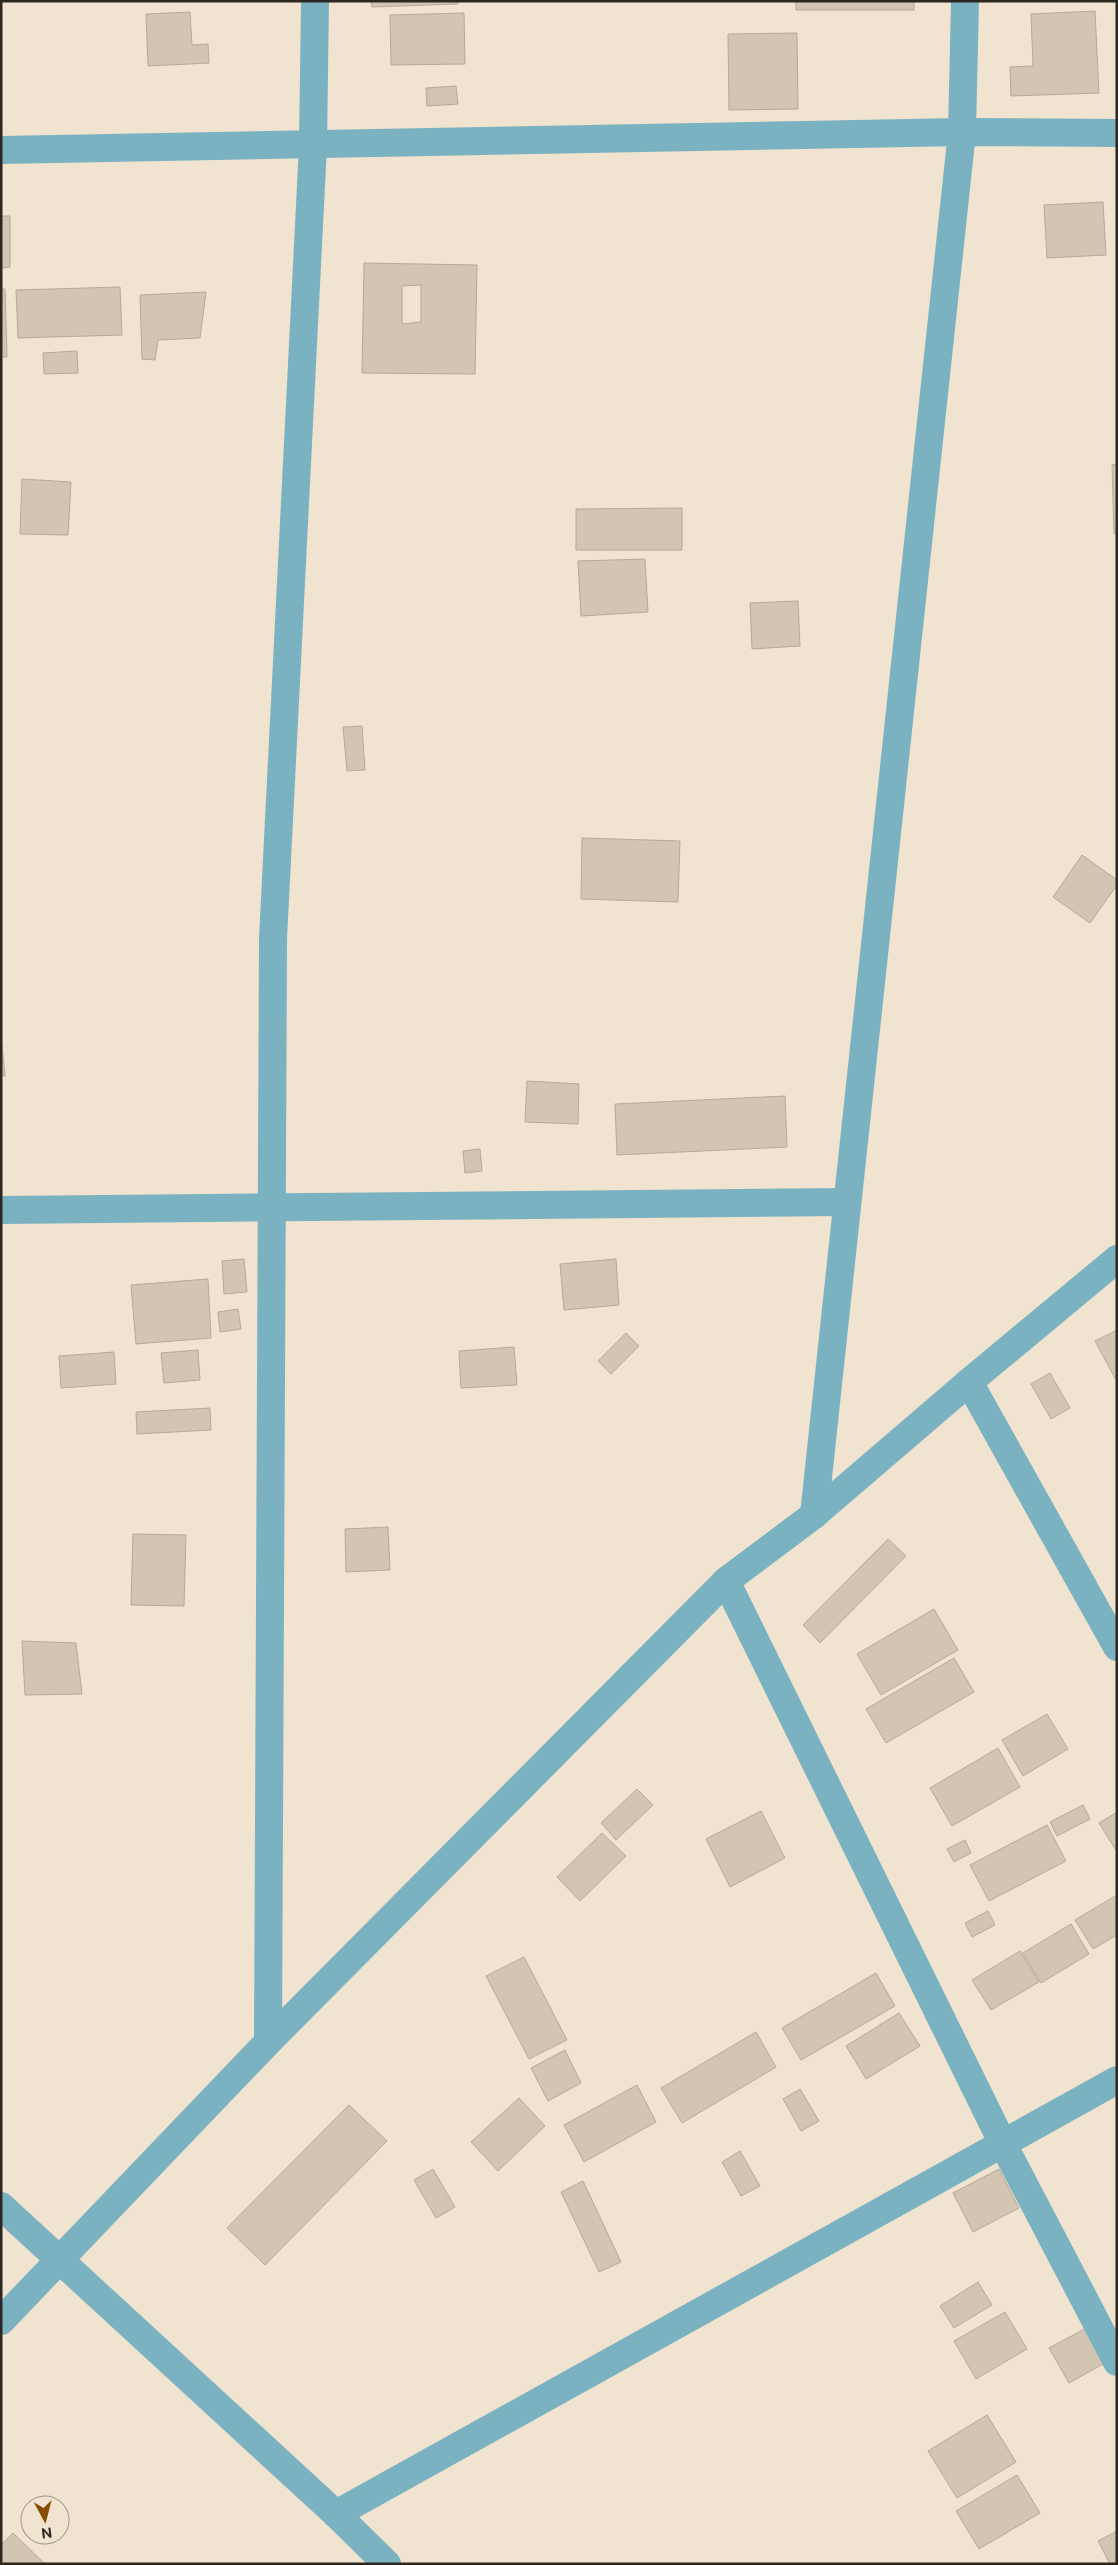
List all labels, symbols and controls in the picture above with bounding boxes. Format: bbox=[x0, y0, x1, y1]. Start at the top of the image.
north arrow bbox=[20, 2495, 70, 2545]
text: N bbox=[40, 2524, 53, 2542]

